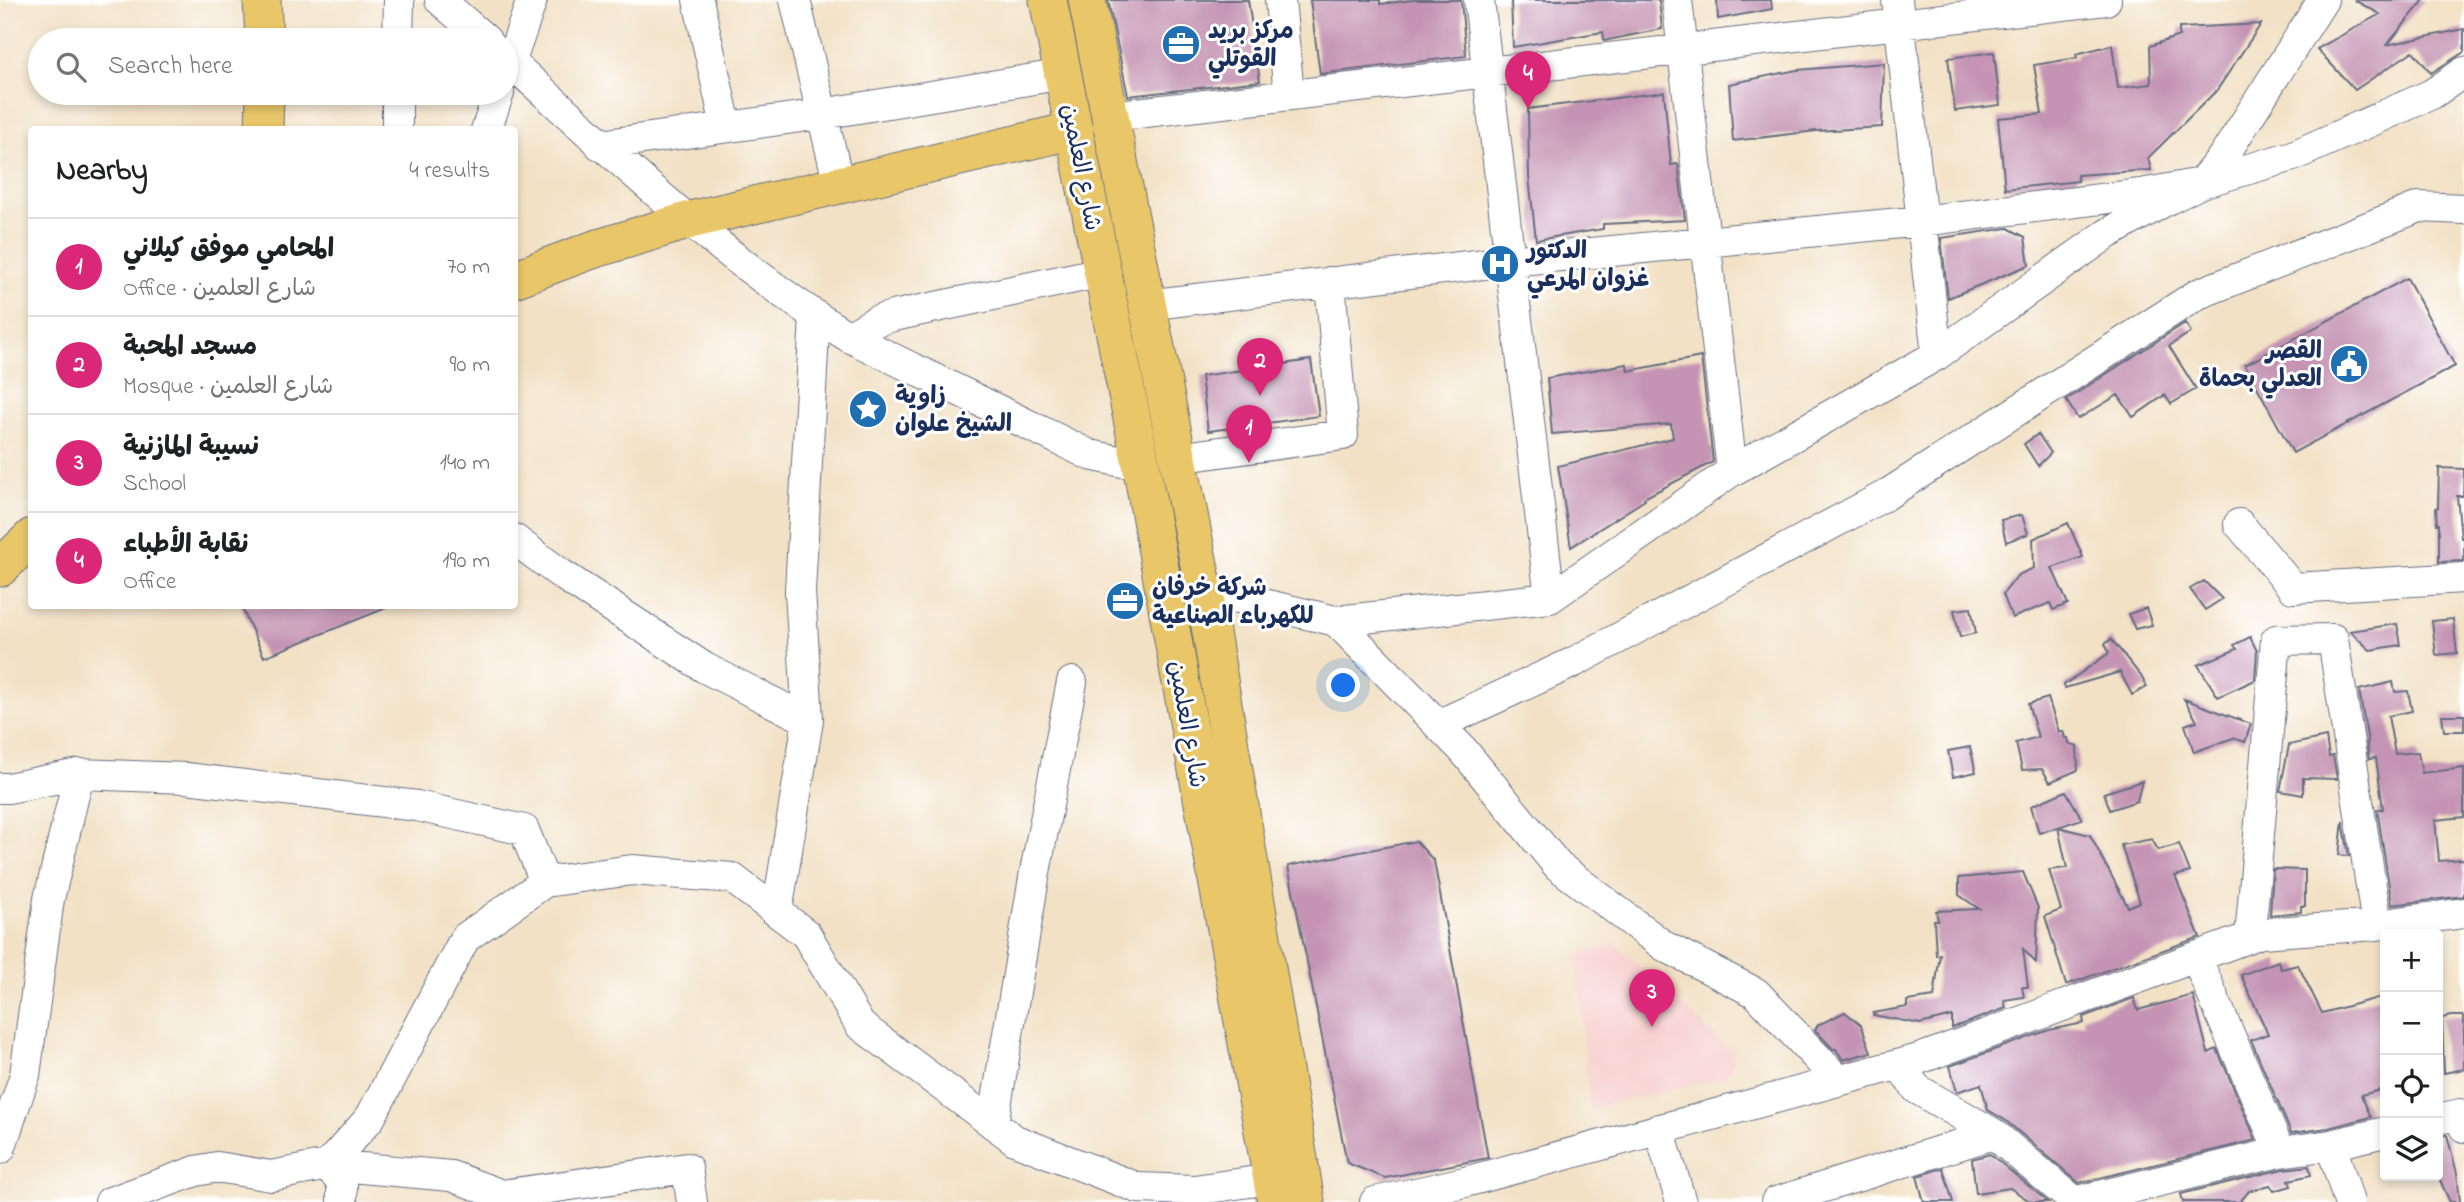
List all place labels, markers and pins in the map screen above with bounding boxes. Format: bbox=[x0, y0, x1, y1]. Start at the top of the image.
place label: مركز بريد القوتلي bbox=[1208, 15, 1294, 79]
office icon: مركز بريد القوتلي bbox=[1160, 23, 1202, 65]
pin: 4 bbox=[1505, 51, 1551, 109]
place label: الدكتور غزوان المرعي bbox=[1525, 235, 1649, 299]
hospital icon: الدكتور غزوان المرعي bbox=[1479, 243, 1521, 285]
place label: القصر العدلي بحماة bbox=[2199, 335, 2322, 399]
pin: 2 bbox=[1237, 338, 1283, 396]
public building icon: القصر العدلي بحماة bbox=[2328, 343, 2370, 385]
place label: زاوية الشيخ علوان bbox=[895, 380, 1012, 443]
place icon: زاوية الشيخ علوان bbox=[847, 388, 889, 430]
pin: 1 bbox=[1226, 405, 1272, 463]
place label: شركة خرفان للكهرباء الصناعية bbox=[1152, 572, 1313, 635]
office icon: شركة خرفان للكهرباء الصناعية bbox=[1104, 580, 1146, 622]
pin: 3 bbox=[1629, 969, 1675, 1027]

